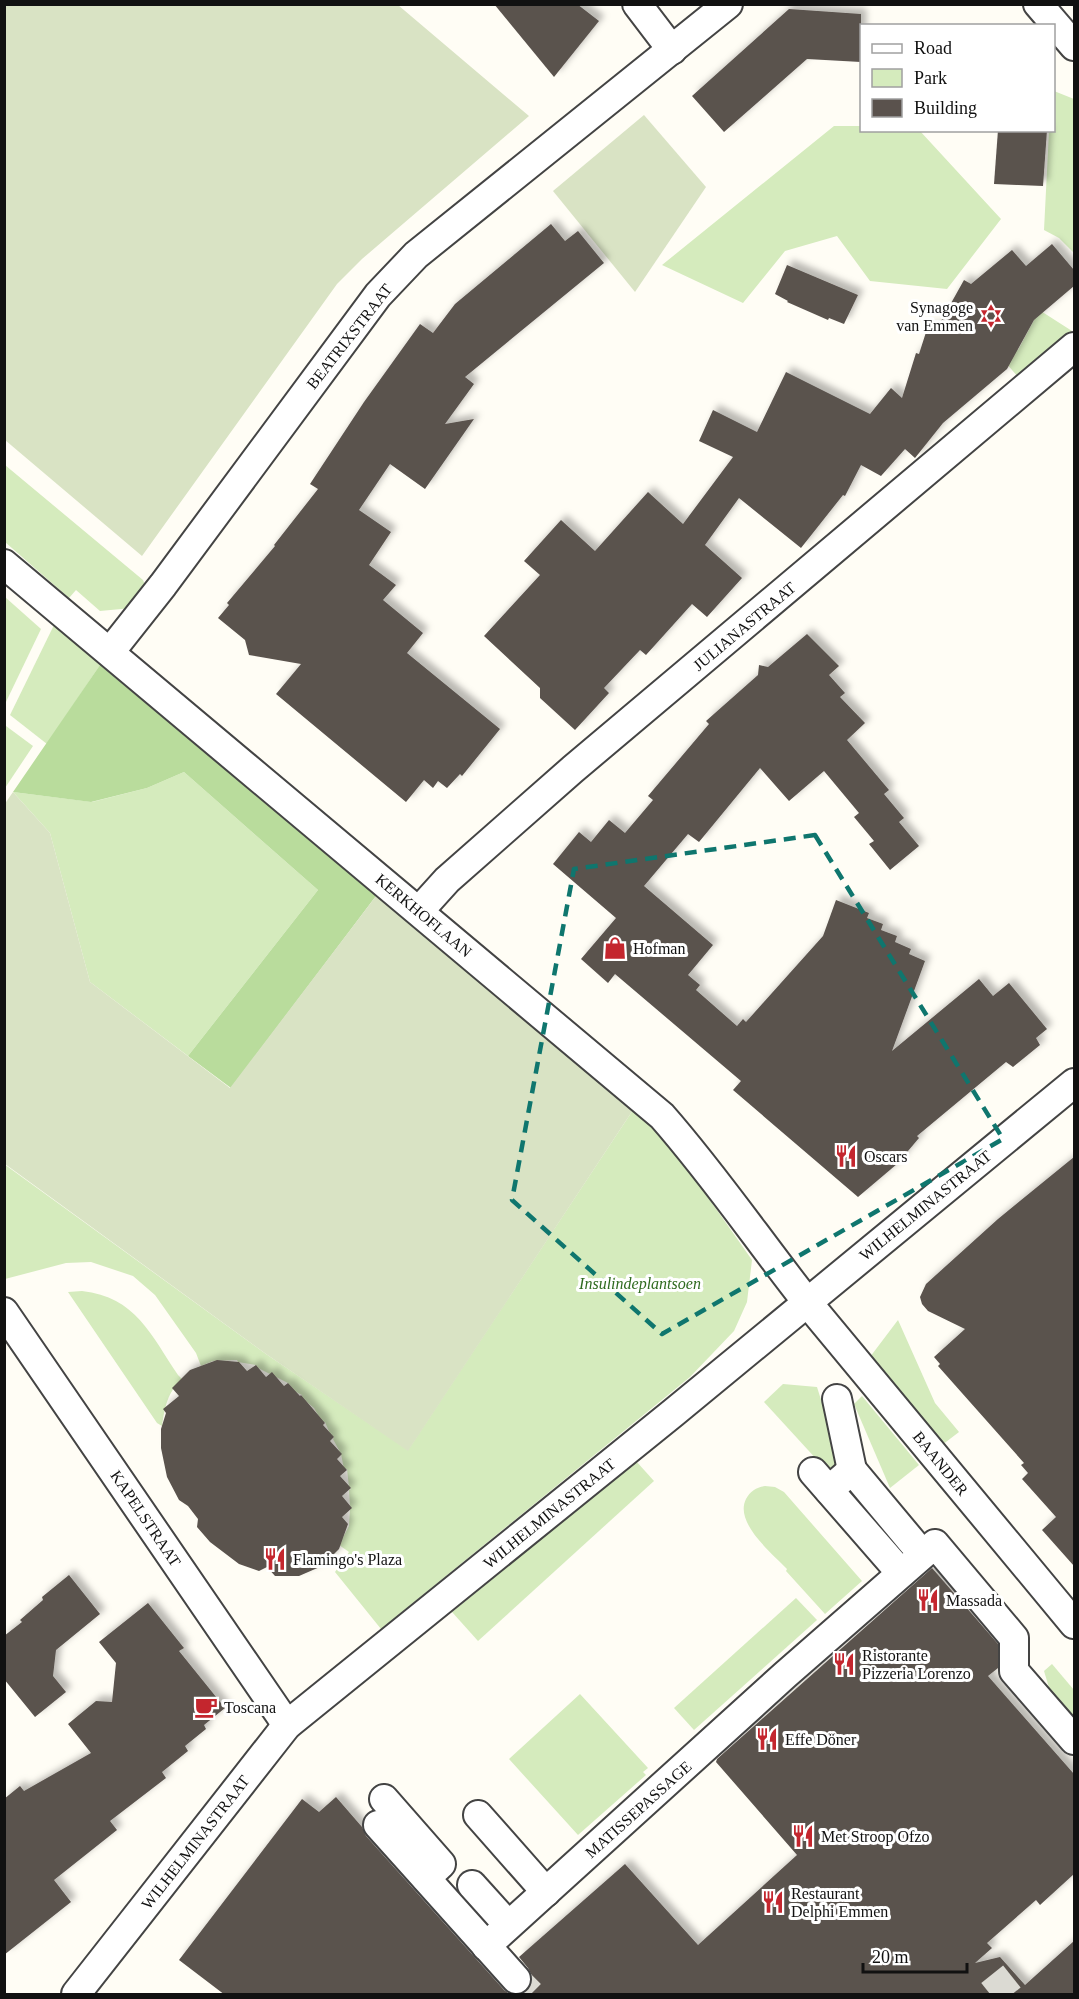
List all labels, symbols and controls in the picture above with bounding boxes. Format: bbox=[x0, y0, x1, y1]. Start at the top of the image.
legend bbox=[860, 24, 1055, 132]
text: Road bbox=[914, 38, 952, 58]
text: Park bbox=[914, 68, 947, 88]
text: Building bbox=[914, 98, 977, 118]
street label: BEATRIXSTRAAT bbox=[303, 280, 396, 392]
place label: Synagoge van Emmen bbox=[896, 299, 973, 334]
synagogue icon: Synagoge van Emmen bbox=[978, 303, 1004, 329]
street label: JULIANASTRAAT bbox=[690, 579, 799, 674]
street label: KERKHOFLAAN bbox=[372, 870, 475, 961]
shop icon: Hofman bbox=[602, 935, 628, 961]
place label: Hofman bbox=[633, 940, 685, 957]
restaurant icon: Oscars bbox=[833, 1143, 859, 1169]
street label: WILHELMINASTRAAT bbox=[856, 1147, 995, 1264]
place label: Oscars bbox=[864, 1148, 908, 1165]
park label: Insulindeplantsoen bbox=[578, 1275, 701, 1293]
street label: BAANDER bbox=[910, 1428, 972, 1499]
street label: WILHELMINASTRAAT bbox=[480, 1455, 619, 1572]
street label: KAPELSTRAAT bbox=[107, 1467, 184, 1570]
restaurant icon: Flamingo's Plaza bbox=[262, 1546, 288, 1572]
place label: Flamingo's Plaza bbox=[293, 1551, 402, 1569]
restaurant icon: Massada bbox=[915, 1587, 941, 1613]
place label: Massada bbox=[946, 1592, 1002, 1609]
place label: Ristorante Pizzeria Lorenzo bbox=[862, 1647, 971, 1682]
restaurant icon: Ristorante Pizzeria Lorenzo bbox=[831, 1651, 857, 1677]
cafe icon: Toscana bbox=[193, 1694, 219, 1720]
place label: Toscana bbox=[224, 1699, 276, 1716]
restaurant icon: Effe Döner bbox=[754, 1726, 780, 1752]
place label: Effe Döner bbox=[785, 1731, 857, 1748]
street label: MATISSEPASSAGE bbox=[582, 1757, 695, 1861]
street label: WILHELMINASTRAAT bbox=[138, 1772, 253, 1912]
restaurant icon: Met Stroop Ofzo bbox=[790, 1823, 816, 1849]
place label: Met Stroop Ofzo bbox=[821, 1828, 929, 1846]
place label: Restaurant Delphi Emmen bbox=[791, 1885, 888, 1921]
restaurant icon: Restaurant Delphi Emmen bbox=[760, 1889, 786, 1915]
scale bar bbox=[863, 1936, 966, 1974]
text: 20 m bbox=[872, 1947, 909, 1967]

